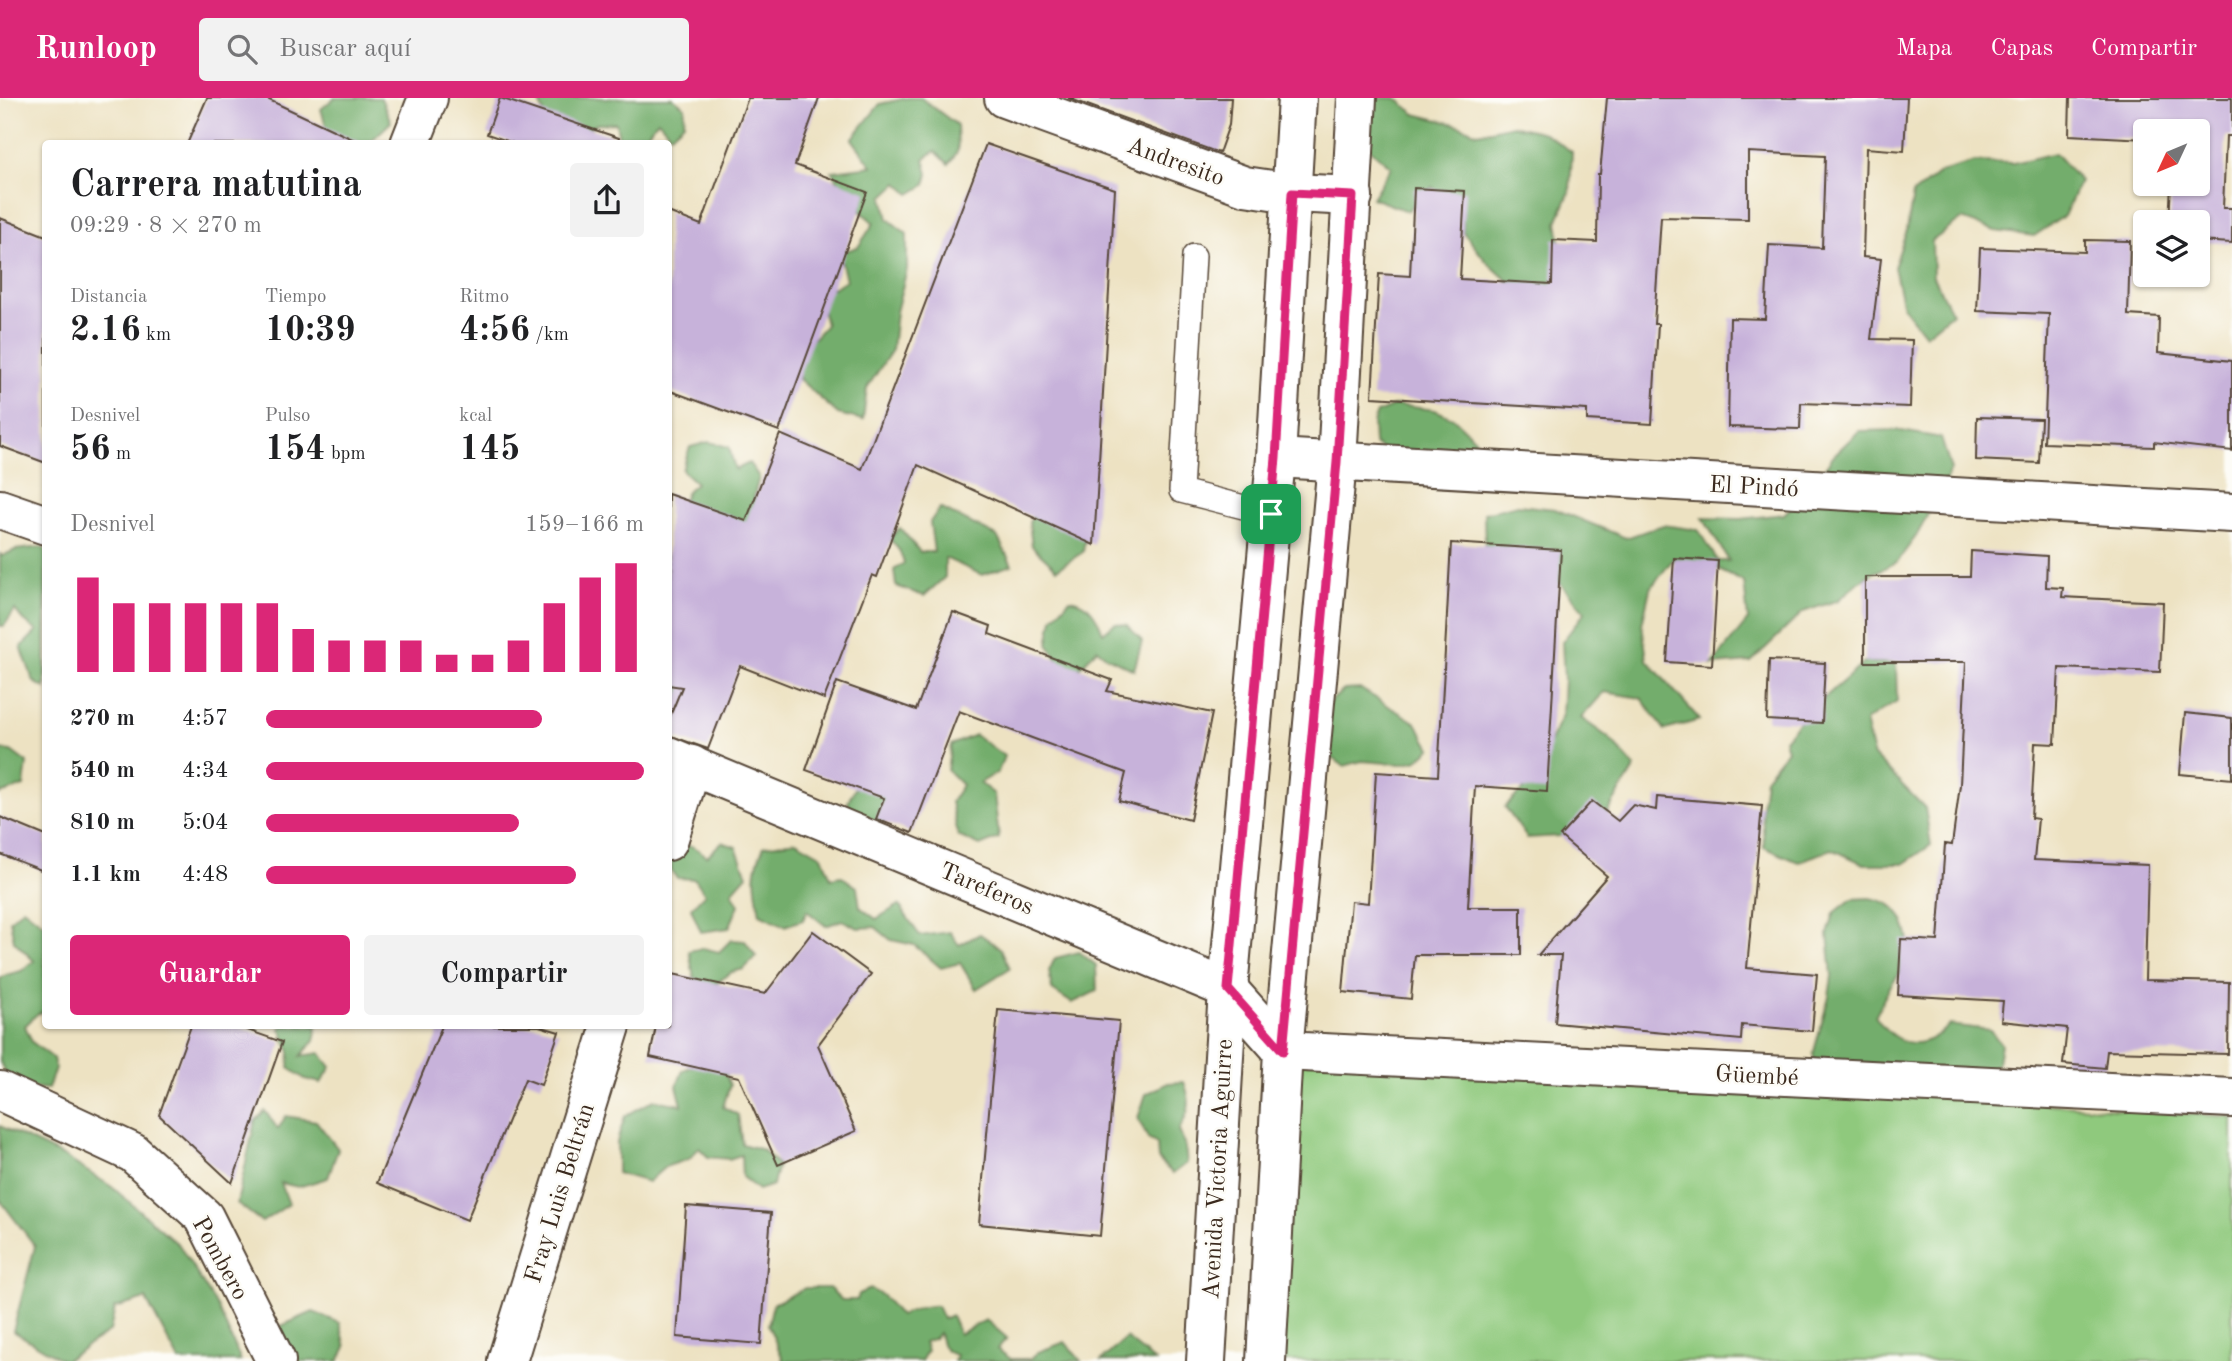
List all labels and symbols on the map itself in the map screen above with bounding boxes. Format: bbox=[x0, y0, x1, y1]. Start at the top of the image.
north arrow bbox=[2133, 119, 2210, 196]
street label: Andresito bbox=[1123, 134, 1227, 192]
street label: El Pindó bbox=[1708, 474, 1799, 502]
pin bbox=[1241, 484, 1301, 544]
street label: Tareferos bbox=[936, 859, 1037, 920]
street label: Avenida Victoria Aguirre bbox=[1200, 1038, 1238, 1300]
street label: Güembé bbox=[1715, 1063, 1799, 1091]
street label: Fray Luis Beltrán bbox=[522, 1101, 600, 1286]
street label: Pombero bbox=[187, 1213, 252, 1305]

